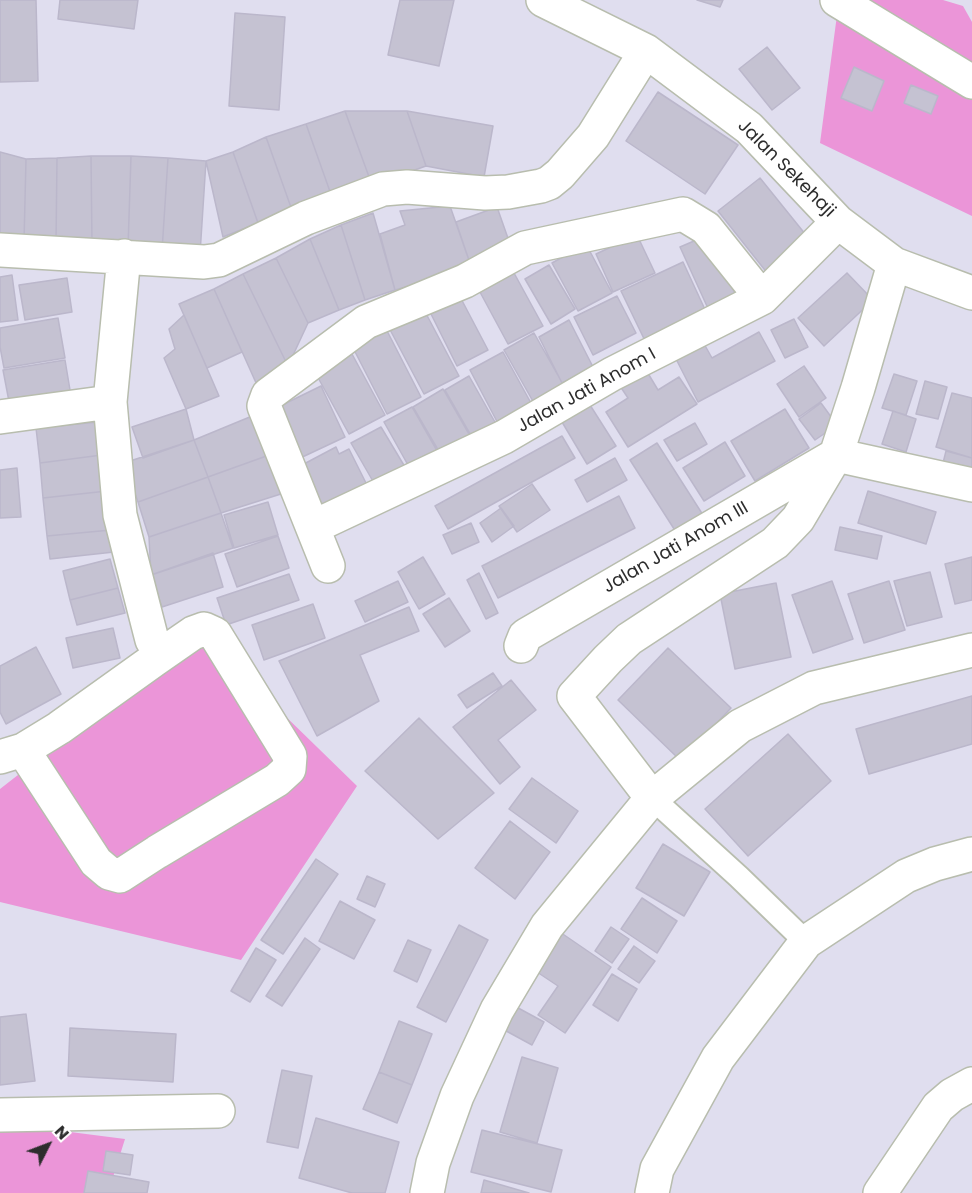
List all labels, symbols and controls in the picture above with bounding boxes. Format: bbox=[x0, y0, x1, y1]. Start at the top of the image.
street label: Jalan Sekehaji bbox=[733, 116, 839, 222]
street label: Jalan Jati Anom I bbox=[514, 344, 660, 438]
street label: Jalan Jati Anom III bbox=[600, 498, 752, 598]
north arrow bbox=[18, 1115, 78, 1175]
text: N bbox=[49, 1120, 74, 1145]

